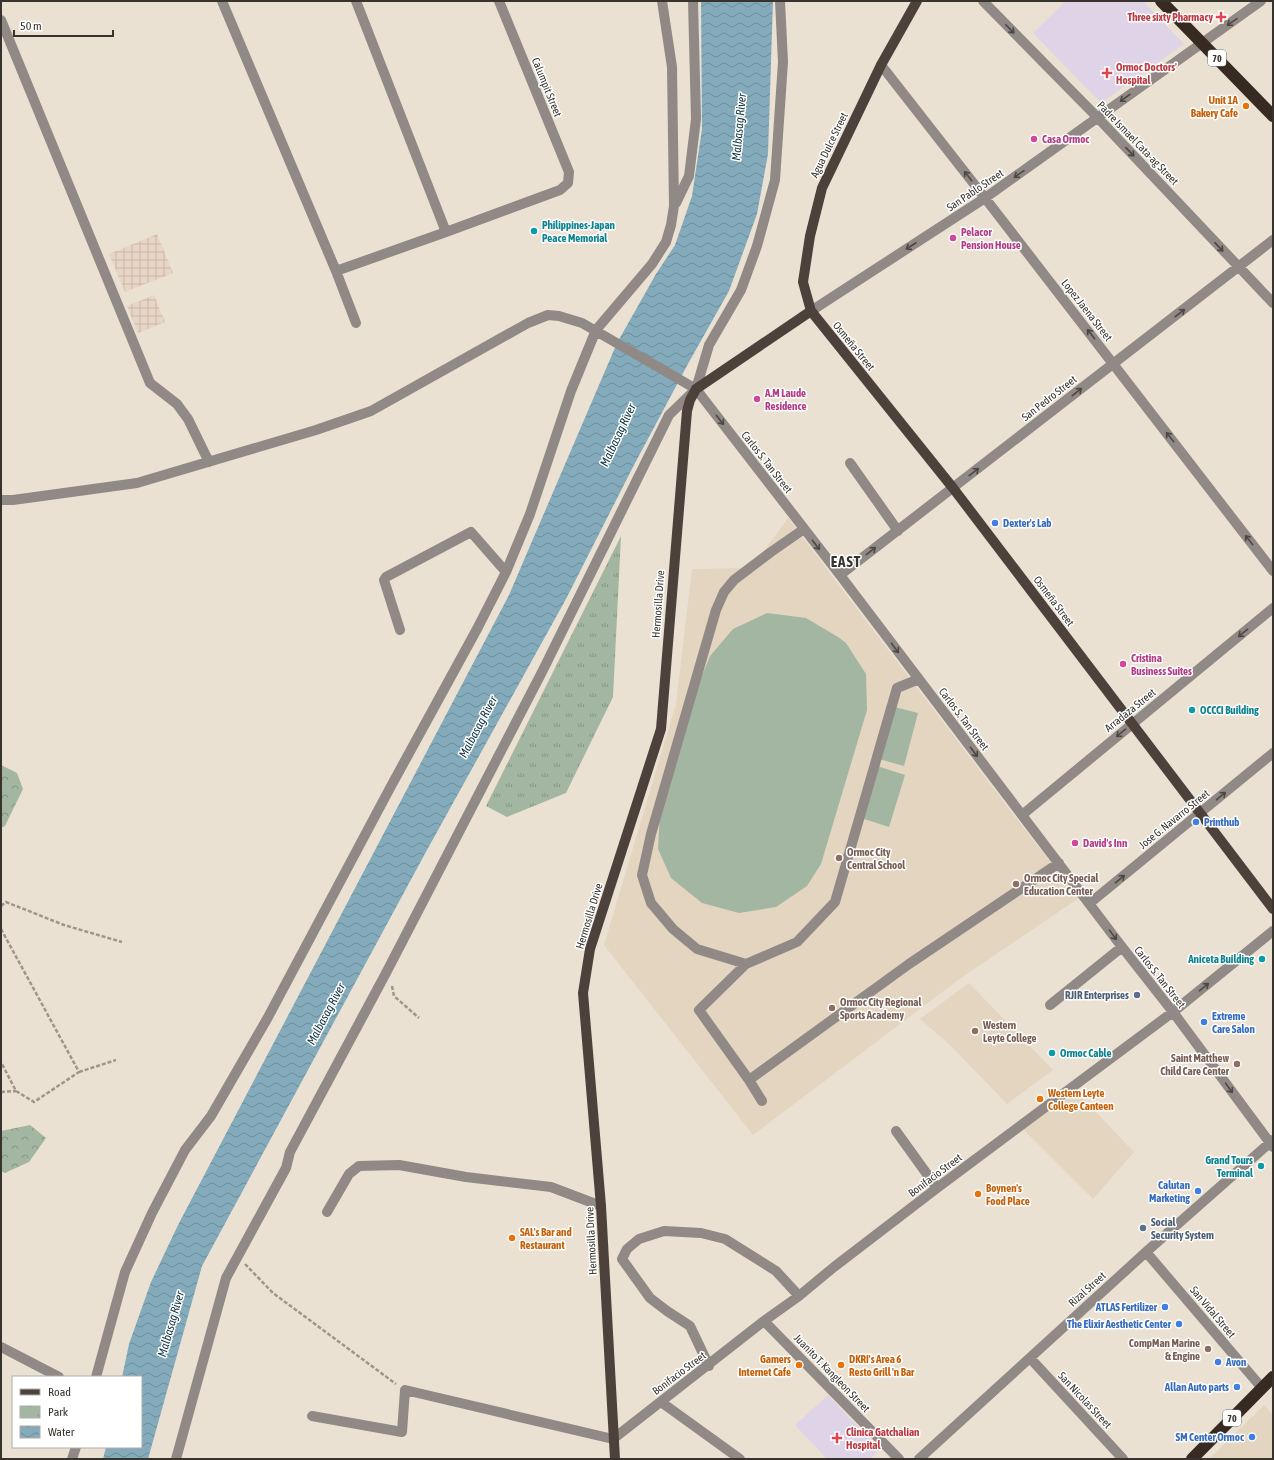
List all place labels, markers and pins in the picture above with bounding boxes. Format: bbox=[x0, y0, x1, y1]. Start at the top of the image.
place label: Three sixty Pharmacy bbox=[1128, 11, 1213, 23]
marker: Three sixty Pharmacy bbox=[1216, 12, 1226, 22]
place label: Ormoc Doctors' Hospital bbox=[1116, 61, 1177, 86]
marker: Ormoc Doctors' Hospital bbox=[1101, 67, 1113, 79]
place label: Unit 1A Bakery Cafe bbox=[1191, 94, 1239, 119]
marker: Unit 1A Bakery Cafe bbox=[1241, 101, 1251, 111]
place label: Casa Ormoc bbox=[1042, 133, 1090, 145]
marker: Casa Ormoc bbox=[1029, 134, 1039, 144]
place label: Philippines-Japan Peace Memorial bbox=[542, 219, 615, 244]
marker: Philippines-Japan Peace Memorial bbox=[529, 226, 539, 236]
place label: Pelacor Pension House bbox=[961, 226, 1021, 251]
marker: Pelacor Pension House bbox=[948, 233, 958, 243]
place label: A.M Laude Residence bbox=[764, 387, 807, 412]
marker: A.M Laude Residence bbox=[752, 394, 762, 404]
place label: Dexter's Lab bbox=[1003, 517, 1052, 529]
marker: Dexter's Lab bbox=[990, 518, 1000, 528]
place label: Cristina Business Suites bbox=[1131, 652, 1192, 677]
marker: Cristina Business Suites bbox=[1118, 659, 1128, 669]
place label: OCCCI Building bbox=[1200, 704, 1259, 716]
marker: OCCCI Building bbox=[1187, 705, 1197, 715]
place label: Printhub bbox=[1204, 816, 1240, 828]
marker: Printhub bbox=[1191, 817, 1201, 827]
place label: David's Inn bbox=[1083, 837, 1127, 849]
marker: David's Inn bbox=[1070, 838, 1080, 848]
place label: Ormoc City Central School bbox=[847, 846, 906, 871]
marker: Ormoc City Central School bbox=[834, 853, 844, 863]
place label: Ormoc City Special Education Center bbox=[1024, 872, 1100, 897]
marker: Ormoc City Special Education Center bbox=[1011, 879, 1021, 889]
place label: Aniceta Building bbox=[1187, 953, 1254, 965]
marker: Aniceta Building bbox=[1257, 954, 1267, 964]
place label: RJIR Enterprises bbox=[1065, 989, 1129, 1001]
marker: RJIR Enterprises bbox=[1132, 990, 1142, 1000]
place label: Ormoc City Regional Sports Academy bbox=[840, 996, 922, 1021]
marker: Ormoc City Regional Sports Academy bbox=[827, 1003, 837, 1013]
place label: Extreme Care Salon bbox=[1212, 1010, 1255, 1035]
marker: Extreme Care Salon bbox=[1199, 1017, 1209, 1027]
place label: Western Leyte College bbox=[982, 1019, 1037, 1044]
marker: Western Leyte College bbox=[970, 1026, 980, 1036]
place label: Ormoc Cable bbox=[1060, 1047, 1111, 1059]
marker: Ormoc Cable bbox=[1047, 1048, 1057, 1058]
place label: Saint Matthew Child Care Center bbox=[1160, 1052, 1230, 1077]
marker: Saint Matthew Child Care Center bbox=[1232, 1059, 1242, 1069]
place label: Western Leyte College Canteen bbox=[1047, 1087, 1114, 1112]
marker: Western Leyte College Canteen bbox=[1035, 1094, 1045, 1104]
place label: Grand Tours Terminal bbox=[1205, 1154, 1254, 1179]
marker: Grand Tours Terminal bbox=[1256, 1161, 1266, 1171]
place label: Calutan Marketing bbox=[1149, 1179, 1190, 1204]
place label: Boynen's Food Place bbox=[986, 1182, 1030, 1207]
marker: Calutan Marketing bbox=[1193, 1186, 1203, 1196]
marker: Boynen's Food Place bbox=[973, 1189, 983, 1199]
place label: Social Security System bbox=[1151, 1216, 1214, 1241]
marker: Social Security System bbox=[1138, 1223, 1148, 1233]
place label: SAL's Bar and Restaurant bbox=[520, 1226, 572, 1251]
marker: SAL's Bar and Restaurant bbox=[507, 1233, 517, 1243]
place label: ATLAS Fertilizer bbox=[1095, 1301, 1158, 1313]
marker: ATLAS Fertilizer bbox=[1160, 1302, 1170, 1312]
place label: The Elixir Aesthetic Center bbox=[1067, 1318, 1172, 1330]
marker: The Elixir Aesthetic Center bbox=[1174, 1319, 1184, 1329]
place label: CompMan Marine & Engine bbox=[1129, 1337, 1200, 1362]
marker: CompMan Marine & Engine bbox=[1203, 1344, 1213, 1354]
place label: Gamers Internet Cafe bbox=[738, 1353, 791, 1378]
place label: DKRI's Area 6 Resto Grill 'n Bar bbox=[849, 1353, 915, 1378]
place label: Avon bbox=[1225, 1356, 1246, 1368]
marker: Avon bbox=[1213, 1357, 1223, 1367]
marker: Gamers Internet Cafe bbox=[794, 1360, 804, 1370]
marker: DKRI's Area 6 Resto Grill 'n Bar bbox=[836, 1360, 846, 1370]
place label: Allan Auto parts bbox=[1164, 1381, 1229, 1393]
marker: Allan Auto parts bbox=[1232, 1382, 1242, 1392]
place label: Clinica Gatchalian Hospital bbox=[846, 1426, 919, 1451]
place label: SM Center Ormoc bbox=[1176, 1431, 1245, 1443]
marker: Clinica Gatchalian Hospital bbox=[831, 1432, 843, 1444]
marker: SM Center Ormoc bbox=[1247, 1432, 1257, 1442]

